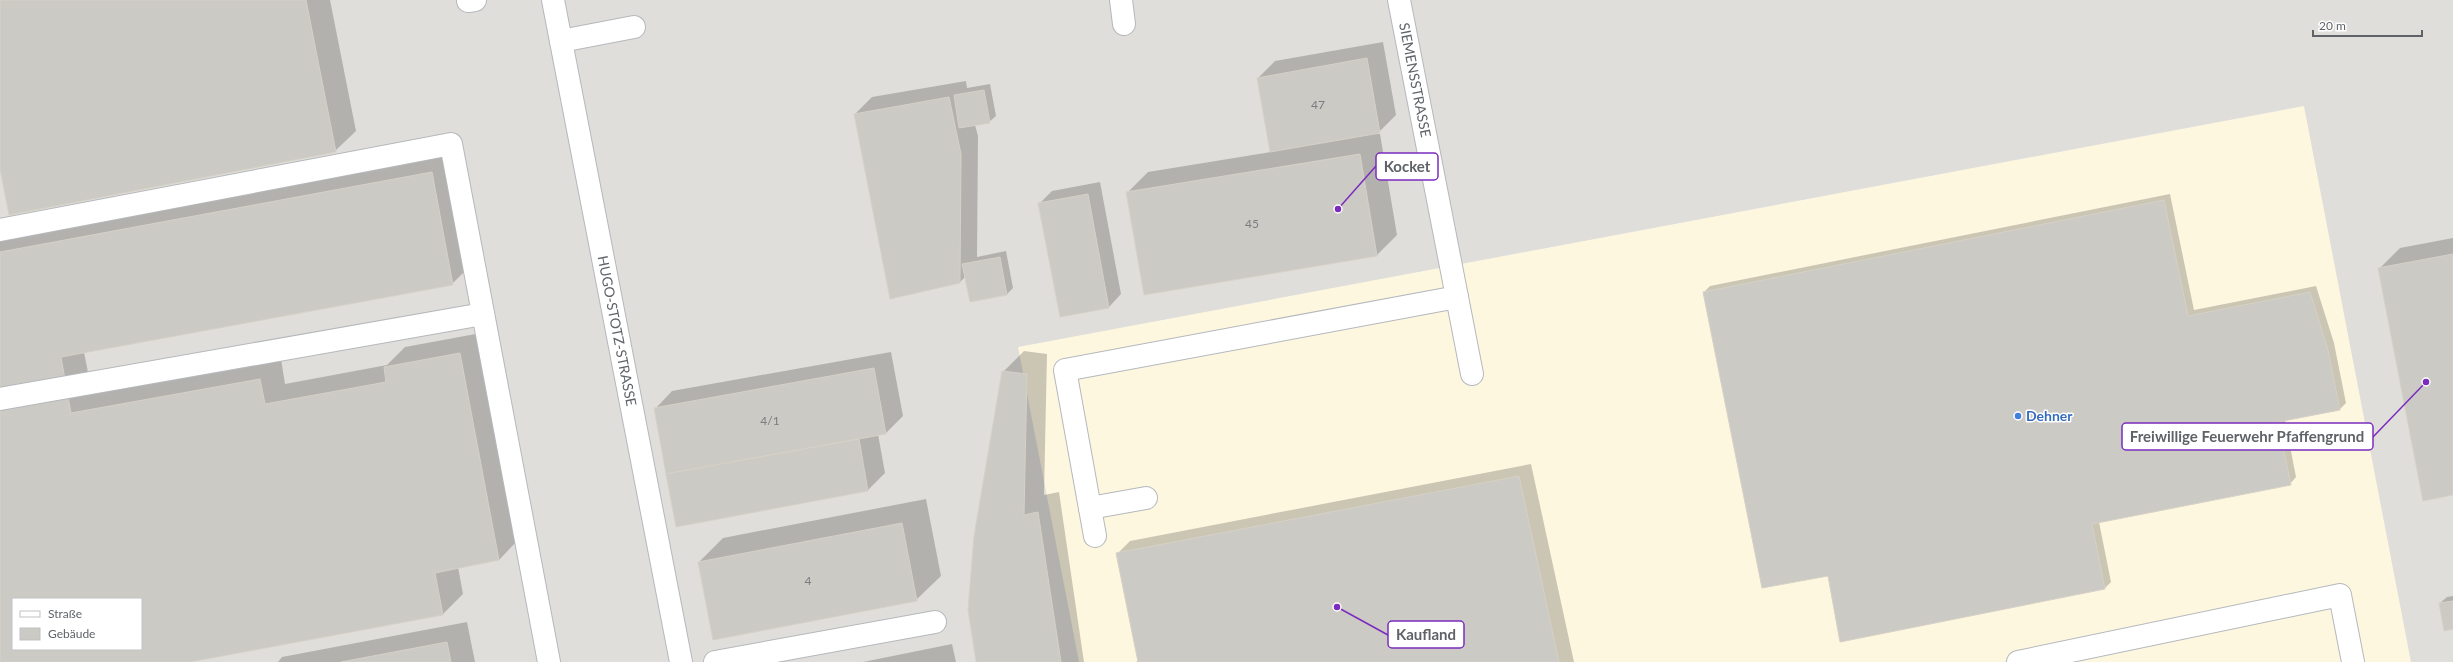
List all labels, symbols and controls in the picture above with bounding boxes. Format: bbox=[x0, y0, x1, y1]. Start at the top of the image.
scale bar bbox=[2313, 12, 2422, 38]
text: 20 m bbox=[2319, 18, 2346, 33]
street label: SIEMENSSTRASSE bbox=[1396, 21, 1435, 139]
house number: 47 bbox=[1311, 97, 1325, 112]
callout: Kocket bbox=[1376, 153, 1438, 180]
text: Kocket bbox=[1384, 157, 1431, 175]
house number: 45 bbox=[1245, 216, 1259, 231]
street label: HUGO-STOTZ-STRASSE bbox=[595, 254, 640, 408]
place label: Dehner bbox=[2026, 407, 2073, 424]
marker: Dehner bbox=[2013, 411, 2023, 421]
house number: 4/1 bbox=[760, 413, 780, 428]
callout: Freiwillige Feuerwehr Pfaffengrund bbox=[2122, 423, 2373, 450]
text: Freiwillige Feuerwehr Pfaffengrund bbox=[2130, 427, 2364, 445]
house number: 4 bbox=[805, 573, 812, 588]
legend bbox=[12, 598, 142, 650]
text: Straße bbox=[48, 606, 82, 621]
callout: Kaufland bbox=[1388, 621, 1464, 648]
text: Kaufland bbox=[1396, 625, 1456, 643]
text: Gebäude bbox=[48, 626, 95, 641]

